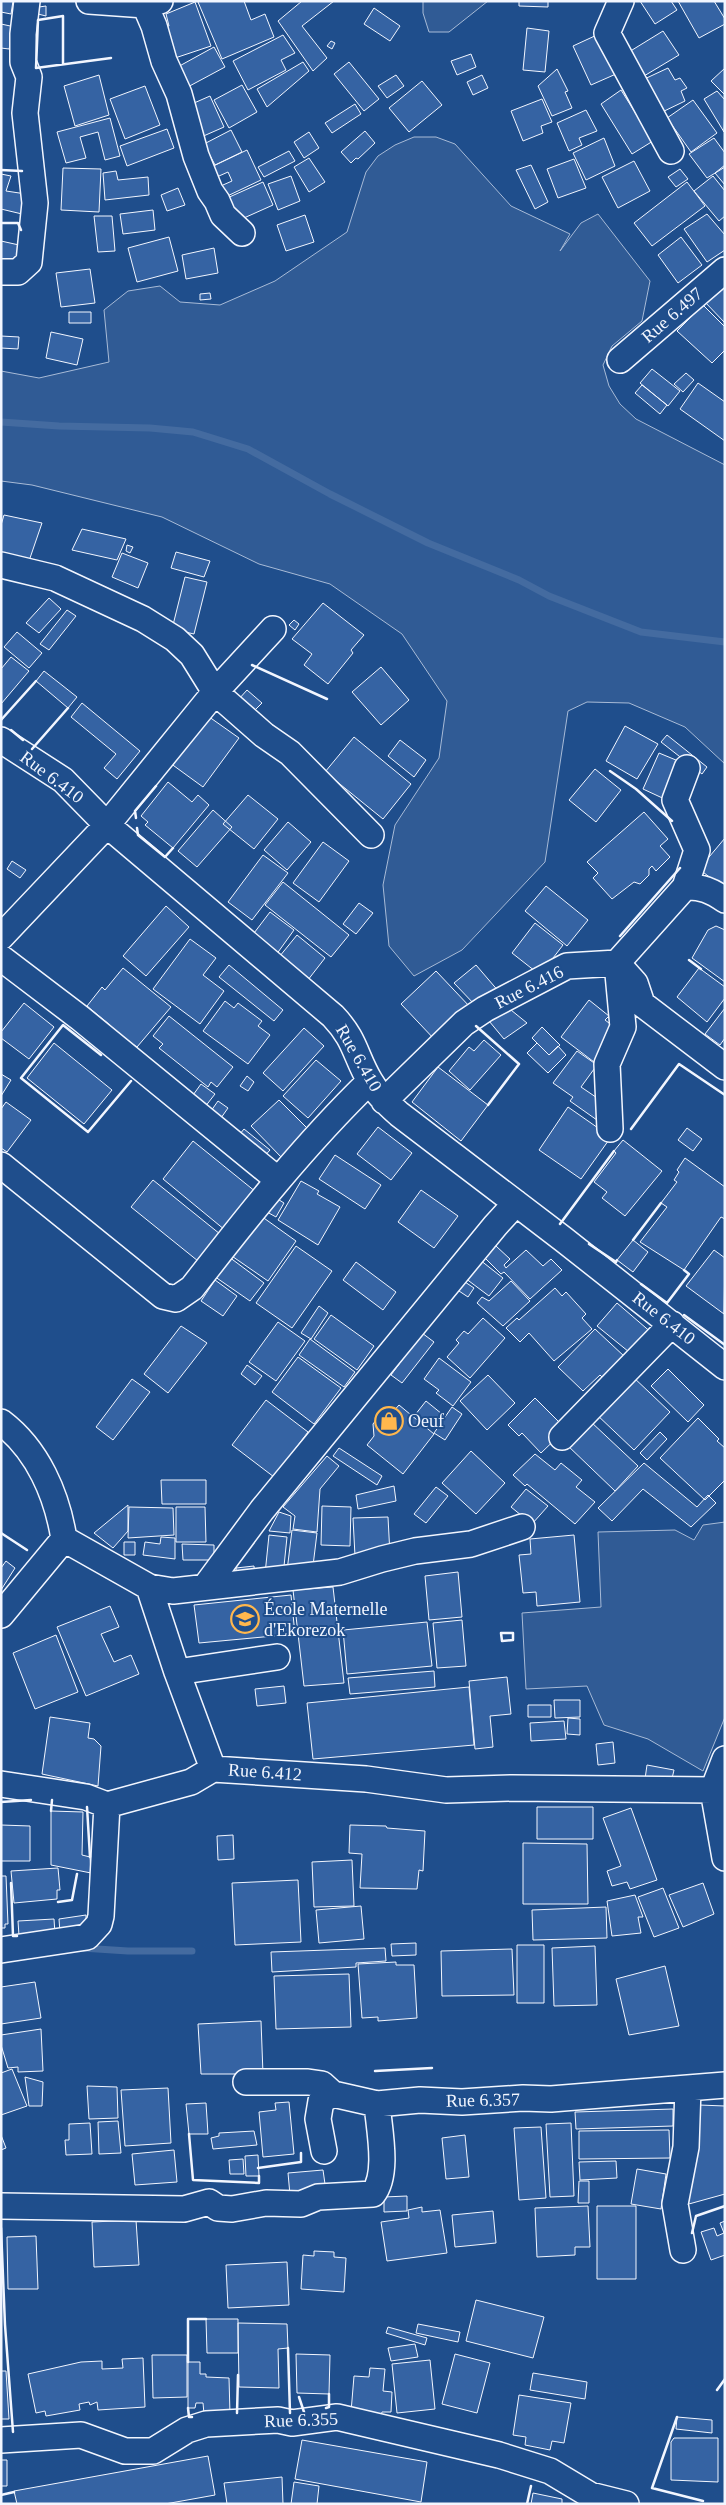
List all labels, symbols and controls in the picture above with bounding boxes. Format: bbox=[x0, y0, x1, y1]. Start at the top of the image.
street label: Rue 6.497 bbox=[638, 283, 706, 347]
street label: Rue 6.410 bbox=[16, 747, 88, 807]
street label: Rue 6.416 bbox=[491, 961, 567, 1013]
street label: Rue 6.410 bbox=[332, 1021, 386, 1095]
street label: Rue 6.410 bbox=[629, 1287, 699, 1349]
shop icon: Oeuf bbox=[374, 1406, 404, 1436]
place label: Oeuf bbox=[408, 1411, 444, 1431]
place label: École Maternelle d'Ekorezok bbox=[264, 1598, 387, 1640]
school or university icon: École Maternelle d'Ekorezok bbox=[230, 1604, 260, 1634]
street label: Rue 6.412 bbox=[227, 1759, 303, 1785]
street label: Rue 6.357 bbox=[446, 2089, 520, 2111]
street label: Rue 6.355 bbox=[264, 2409, 338, 2431]

